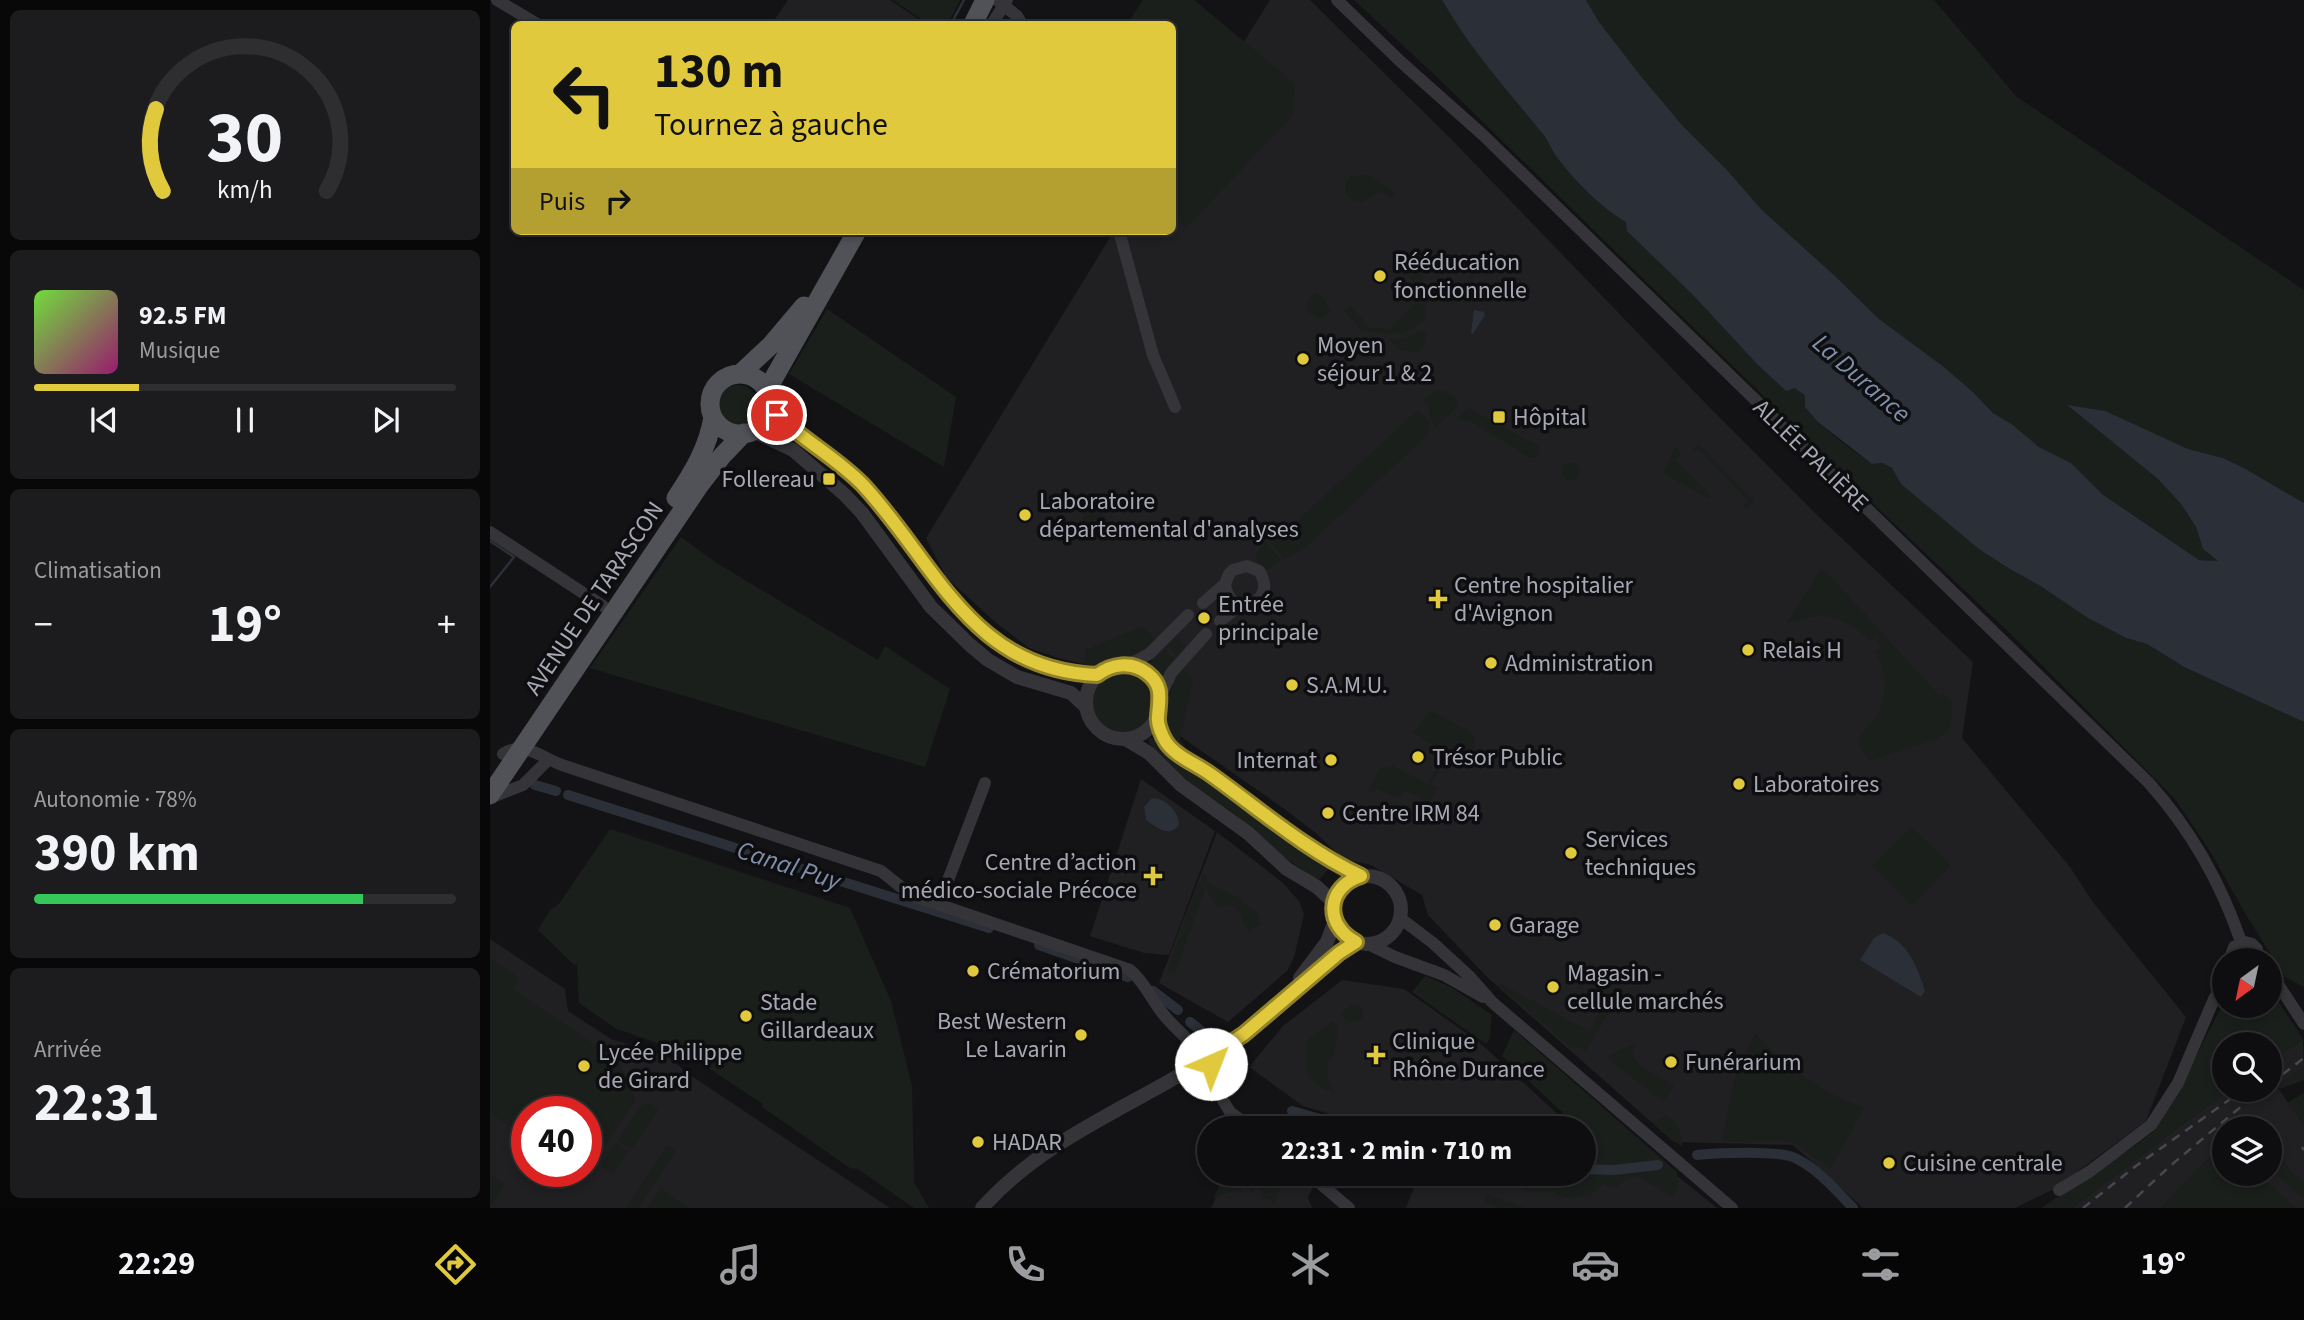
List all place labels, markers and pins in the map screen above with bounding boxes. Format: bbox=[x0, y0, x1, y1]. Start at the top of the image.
place label: Rééducation fonctionnelle bbox=[1394, 245, 1527, 308]
marker: Rééducation fonctionnelle bbox=[1372, 268, 1388, 284]
place label: Moyen séjour 1 & 2 bbox=[1317, 328, 1432, 391]
marker: Moyen séjour 1 & 2 bbox=[1295, 351, 1311, 367]
pin bbox=[747, 385, 807, 445]
place label: Hôpital bbox=[1513, 400, 1587, 435]
marker: Hôpital bbox=[1491, 409, 1507, 425]
place label: Follereau bbox=[722, 462, 815, 497]
marker: Follereau bbox=[821, 471, 837, 487]
place label: Laboratoire départemental d'analyses bbox=[1039, 484, 1299, 547]
marker: Laboratoire départemental d'analyses bbox=[1017, 507, 1033, 523]
place label: Centre hospitalier d'Avignon bbox=[1454, 568, 1634, 631]
place label: Entrée principale bbox=[1218, 587, 1319, 650]
marker: Centre hospitalier d'Avignon bbox=[1428, 589, 1448, 609]
marker: Entrée principale bbox=[1196, 610, 1212, 626]
place label: Relais H bbox=[1762, 633, 1842, 668]
marker: Relais H bbox=[1740, 642, 1756, 658]
place label: Administration bbox=[1505, 646, 1654, 681]
marker: Administration bbox=[1483, 655, 1499, 671]
place label: S.A.M.U. bbox=[1306, 668, 1388, 703]
marker: S.A.M.U. bbox=[1284, 677, 1300, 693]
place label: Trésor Public bbox=[1432, 740, 1563, 775]
place label: Internat bbox=[1237, 743, 1317, 778]
marker: Trésor Public bbox=[1410, 749, 1426, 765]
marker: Internat bbox=[1323, 752, 1339, 768]
place label: Laboratoires bbox=[1753, 767, 1879, 802]
marker: Laboratoires bbox=[1731, 776, 1747, 792]
place label: Centre IRM 84 bbox=[1342, 796, 1480, 831]
marker: Centre IRM 84 bbox=[1320, 805, 1336, 821]
place label: Services techniques bbox=[1585, 822, 1696, 885]
place label: Centre d’action médico-sociale Précoce bbox=[901, 845, 1137, 908]
marker: Services techniques bbox=[1563, 845, 1579, 861]
marker: Centre d’action médico-sociale Précoce bbox=[1143, 866, 1163, 886]
place label: Garage bbox=[1509, 908, 1579, 943]
marker: Garage bbox=[1487, 917, 1503, 933]
place label: Crématorium bbox=[987, 954, 1120, 989]
place label: Magasin - cellule marchés bbox=[1567, 956, 1724, 1019]
marker: Crématorium bbox=[965, 963, 981, 979]
marker: Magasin - cellule marchés bbox=[1545, 979, 1561, 995]
place label: Stade Gillardeaux bbox=[760, 985, 874, 1048]
place label: Best Western Le Lavarin bbox=[937, 1004, 1067, 1067]
marker: Stade Gillardeaux bbox=[738, 1008, 754, 1024]
place label: Clinique Rhône Durance bbox=[1392, 1024, 1545, 1087]
marker: Best Western Le Lavarin bbox=[1073, 1027, 1089, 1043]
place label: Lycée Philippe de Girard bbox=[598, 1035, 742, 1098]
marker: Clinique Rhône Durance bbox=[1366, 1045, 1386, 1065]
place label: Funérarium bbox=[1685, 1045, 1802, 1080]
marker: Funérarium bbox=[1663, 1054, 1679, 1070]
marker: Lycée Philippe de Girard bbox=[576, 1058, 592, 1074]
place label: HADAR bbox=[992, 1125, 1062, 1160]
marker: HADAR bbox=[970, 1134, 986, 1150]
place label: Cuisine centrale bbox=[1903, 1146, 2063, 1181]
marker: Cuisine centrale bbox=[1881, 1155, 1897, 1171]

